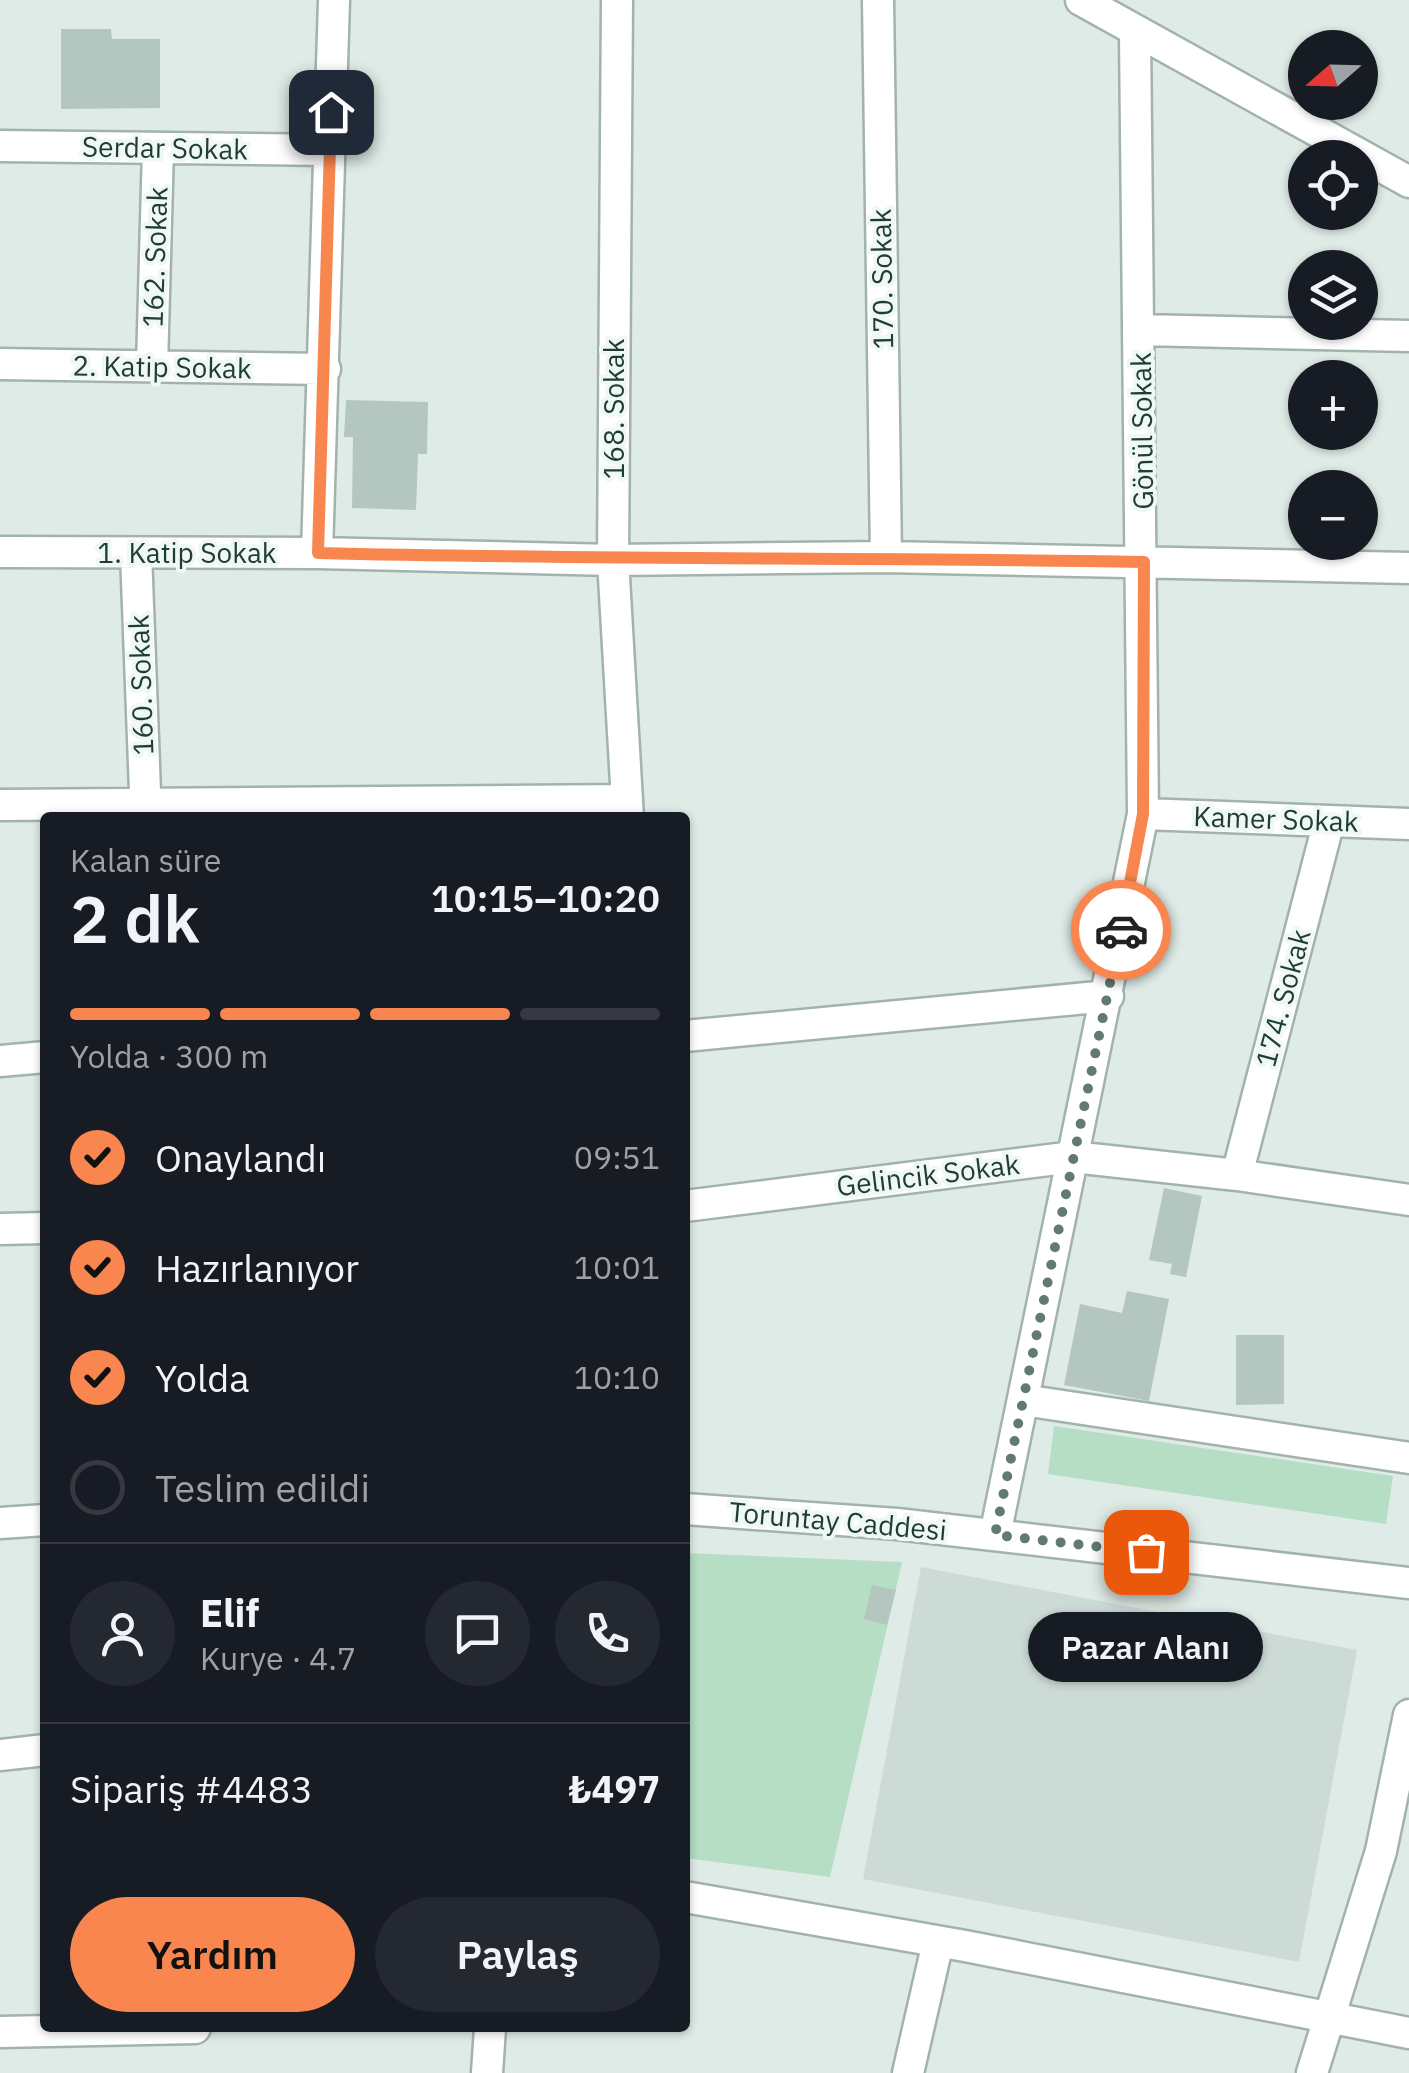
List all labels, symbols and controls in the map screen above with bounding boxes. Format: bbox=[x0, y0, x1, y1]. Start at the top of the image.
north arrow bbox=[1288, 30, 1378, 120]
map controls bbox=[1288, 30, 1378, 560]
pin bbox=[289, 70, 374, 155]
icon: home bbox=[304, 85, 359, 140]
street label: Serdar Sokak bbox=[82, 128, 249, 167]
button: locate bbox=[1288, 140, 1378, 230]
street label: 162. Sokak bbox=[134, 186, 175, 328]
street label: 170. Sokak bbox=[862, 208, 901, 350]
button: layers bbox=[1288, 250, 1378, 340]
street label: 168. Sokak bbox=[595, 338, 632, 479]
street label: 2. Katip Sokak bbox=[72, 346, 252, 387]
street label: Gönül Sokak bbox=[1122, 352, 1161, 510]
button: + bbox=[1288, 360, 1378, 450]
button: − bbox=[1288, 470, 1378, 560]
street label: 1. Katip Sokak bbox=[97, 534, 277, 571]
street label: 160. Sokak bbox=[120, 614, 161, 756]
street label: Kamer Sokak bbox=[1193, 797, 1359, 840]
text: Kalan süre bbox=[70, 839, 221, 881]
text: 10:15–10:20 bbox=[431, 873, 660, 922]
text: 2 dk bbox=[70, 876, 200, 961]
courier bbox=[1071, 880, 1171, 980]
icon: car bbox=[1094, 903, 1149, 958]
street label: 174. Sokak bbox=[1246, 925, 1319, 1071]
text: Yolda · 300 m bbox=[70, 1035, 268, 1077]
icon: check bbox=[70, 1130, 125, 1185]
text: Onaylandı bbox=[155, 1133, 326, 1182]
text: 09:51 bbox=[574, 1136, 660, 1178]
street label: Gelincik Sokak bbox=[834, 1145, 1022, 1204]
icon: check bbox=[70, 1240, 125, 1295]
text: Hazırlanıyor bbox=[155, 1243, 359, 1292]
text: 10:01 bbox=[574, 1246, 660, 1288]
icon: check bbox=[70, 1350, 125, 1405]
text: Yolda bbox=[155, 1353, 250, 1402]
text: 10:10 bbox=[574, 1356, 660, 1398]
text: Teslim edildi bbox=[155, 1463, 370, 1512]
street label: Toruntay Caddesi bbox=[728, 1493, 948, 1548]
pin bbox=[1104, 1510, 1189, 1595]
icon: bag bbox=[1119, 1525, 1174, 1580]
button: person bbox=[70, 1581, 175, 1686]
button: chat bbox=[425, 1581, 530, 1686]
button: phone bbox=[555, 1581, 660, 1686]
text: Elif bbox=[200, 1588, 259, 1637]
callout: Pazar Alanı bbox=[1028, 1612, 1264, 1682]
text: Pazar Alanı bbox=[1061, 1626, 1230, 1668]
text: Kurye · 4.7 bbox=[200, 1637, 356, 1679]
text: Sipariş #4483 bbox=[70, 1764, 313, 1813]
text: ₺497 bbox=[568, 1764, 660, 1813]
button: Yardım bbox=[70, 1897, 355, 2012]
button: Paylaş bbox=[375, 1897, 660, 2012]

